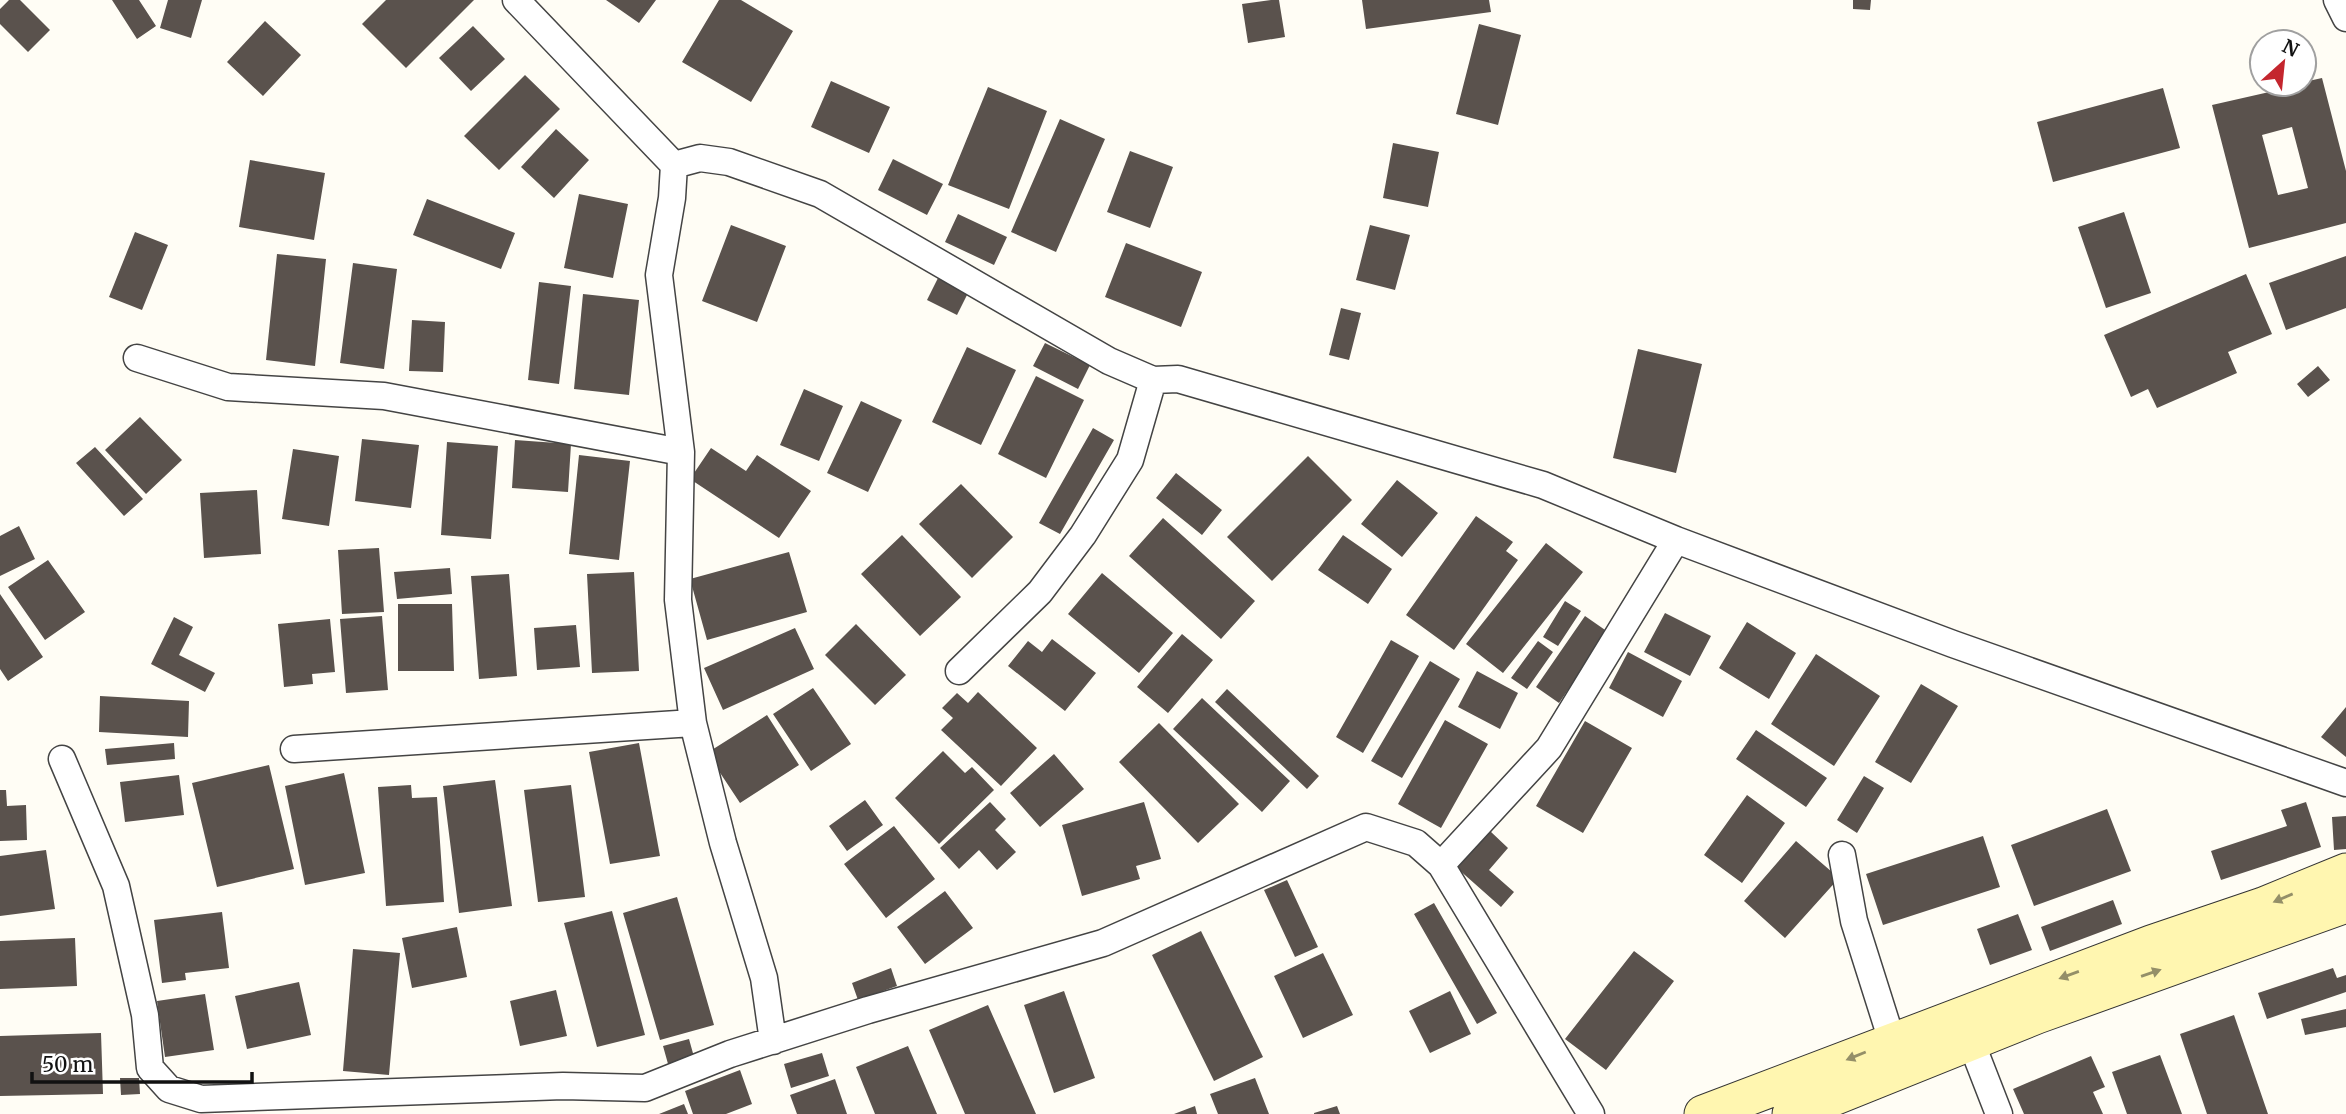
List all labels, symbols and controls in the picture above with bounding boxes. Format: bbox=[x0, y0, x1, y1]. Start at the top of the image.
north arrow bbox=[2248, 28, 2318, 98]
text: N bbox=[2279, 34, 2303, 62]
one-way arrow bbox=[2272, 892, 2293, 903]
one-way arrow bbox=[2141, 967, 2162, 978]
one-way arrow bbox=[2058, 969, 2079, 980]
scale bar bbox=[32, 1040, 252, 1084]
one-way arrow bbox=[1846, 1050, 1867, 1061]
text: 50 m bbox=[42, 1051, 93, 1078]

